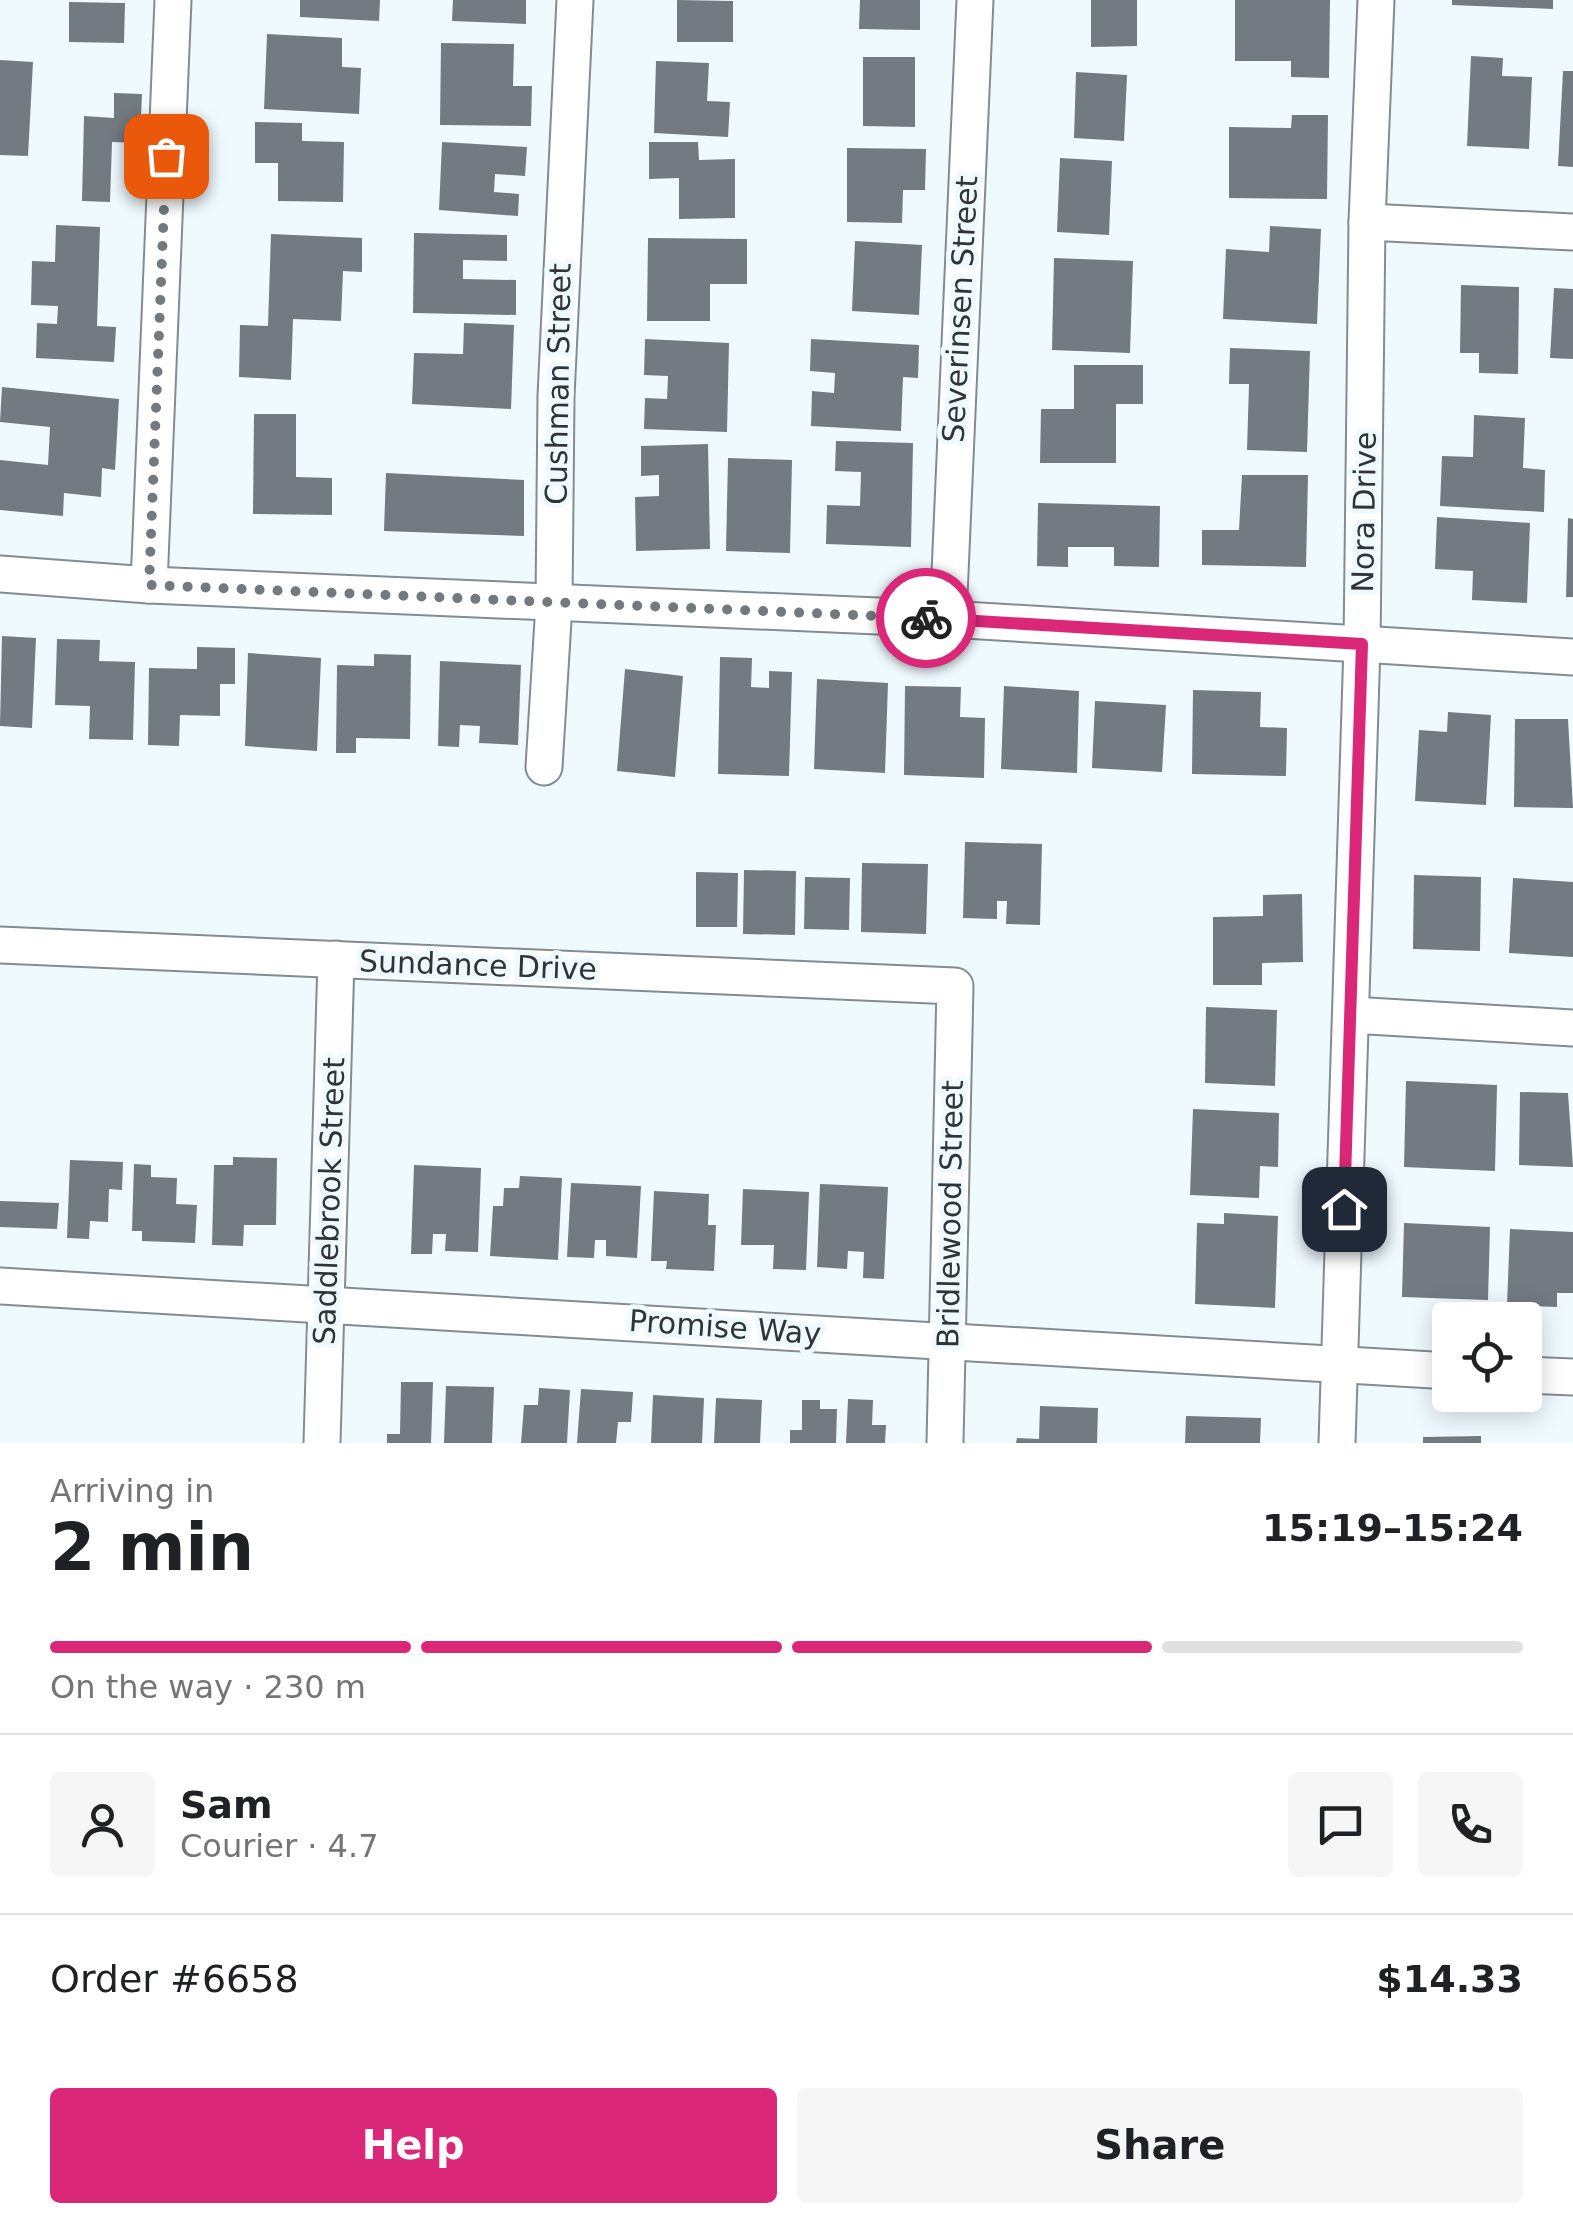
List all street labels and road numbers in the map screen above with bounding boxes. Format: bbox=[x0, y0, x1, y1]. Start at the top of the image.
street label: Severinsen Street bbox=[936, 174, 984, 443]
street label: Cushman Street bbox=[538, 263, 578, 505]
street label: Nora Drive bbox=[1345, 431, 1383, 593]
street label: Sundance Drive bbox=[358, 943, 598, 987]
street label: Saddlebrook Street bbox=[306, 1056, 352, 1345]
street label: Bridlewood Street bbox=[930, 1079, 970, 1348]
street label: Promise Way bbox=[628, 1303, 822, 1351]

